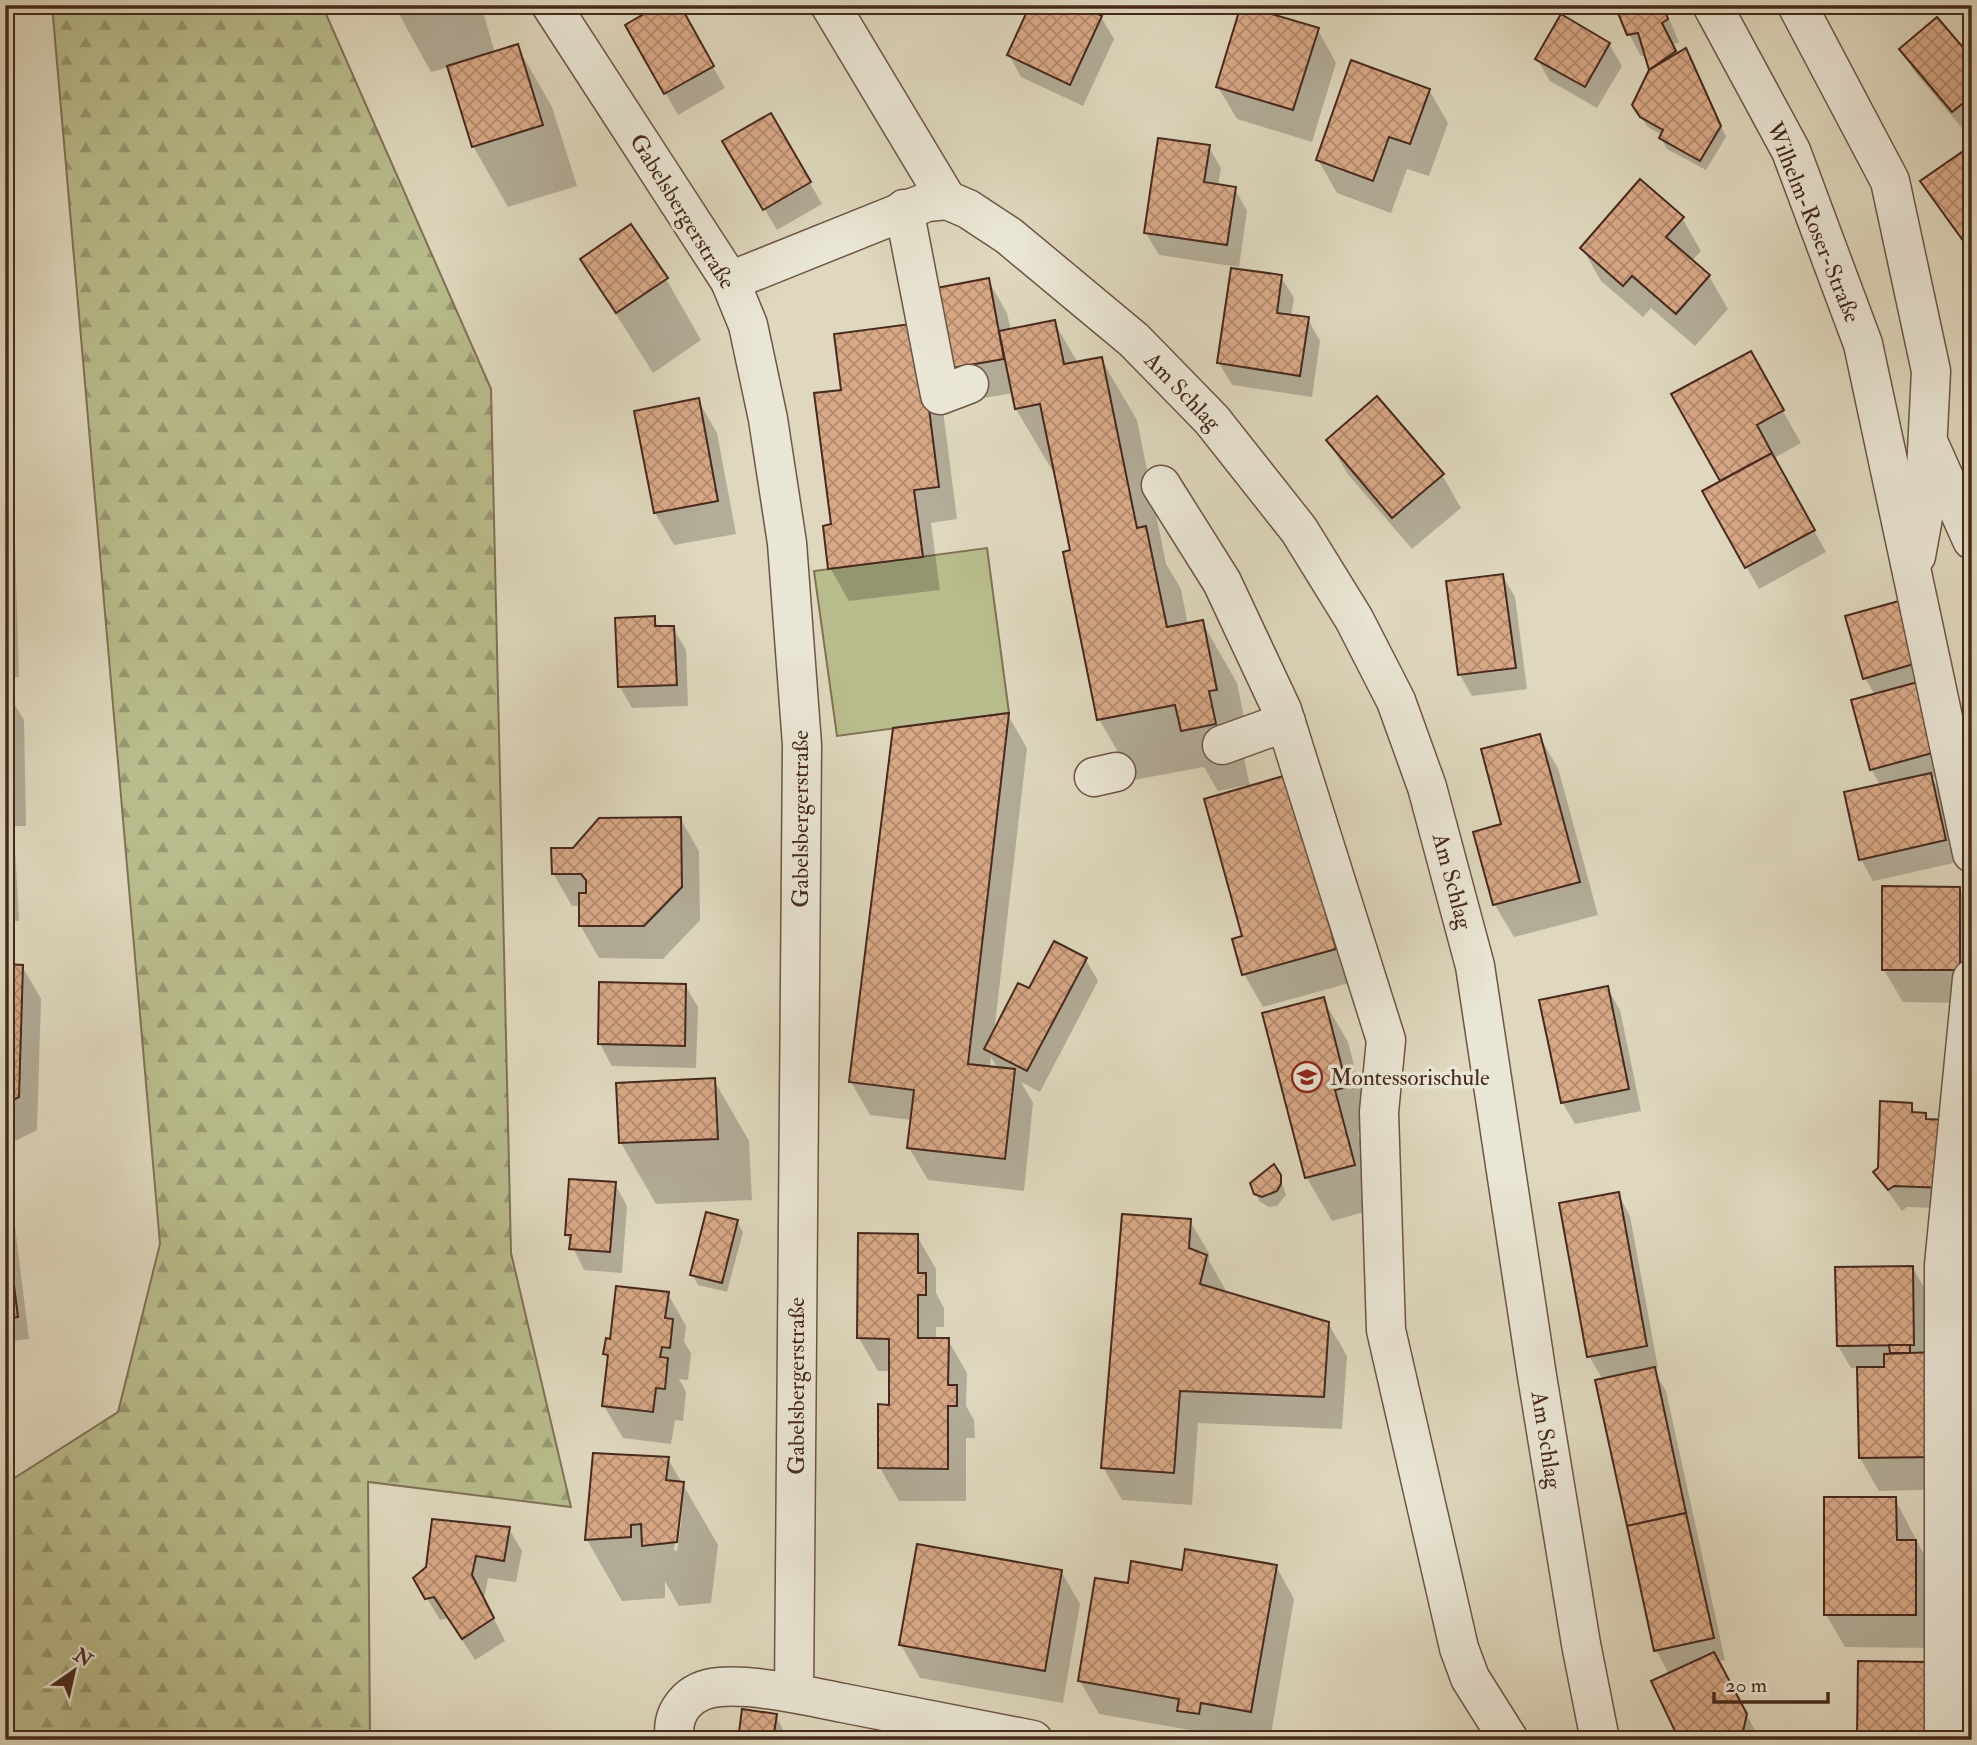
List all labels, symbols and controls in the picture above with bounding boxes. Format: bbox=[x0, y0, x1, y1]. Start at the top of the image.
street label: Wilhelm-Roser-Straße bbox=[1760, 117, 1867, 327]
street label: Gabelsbergerstraße bbox=[623, 128, 742, 295]
street label: Am Schlag bbox=[1137, 345, 1228, 437]
street label: Gabelsbergerstraße bbox=[786, 730, 815, 908]
street label: Am Schlag bbox=[1426, 829, 1479, 933]
school or university icon: Montessorischule bbox=[1290, 1060, 1324, 1094]
place label: Montessorischule bbox=[1330, 1063, 1490, 1092]
street label: Gabelsbergerstraße bbox=[782, 1297, 811, 1475]
street label: Am Schlag bbox=[1524, 1388, 1569, 1491]
north arrow bbox=[38, 1636, 108, 1706]
text: N bbox=[68, 1642, 98, 1673]
scale bar bbox=[1714, 1661, 1828, 1705]
text: 20 m bbox=[1725, 1672, 1767, 1699]

